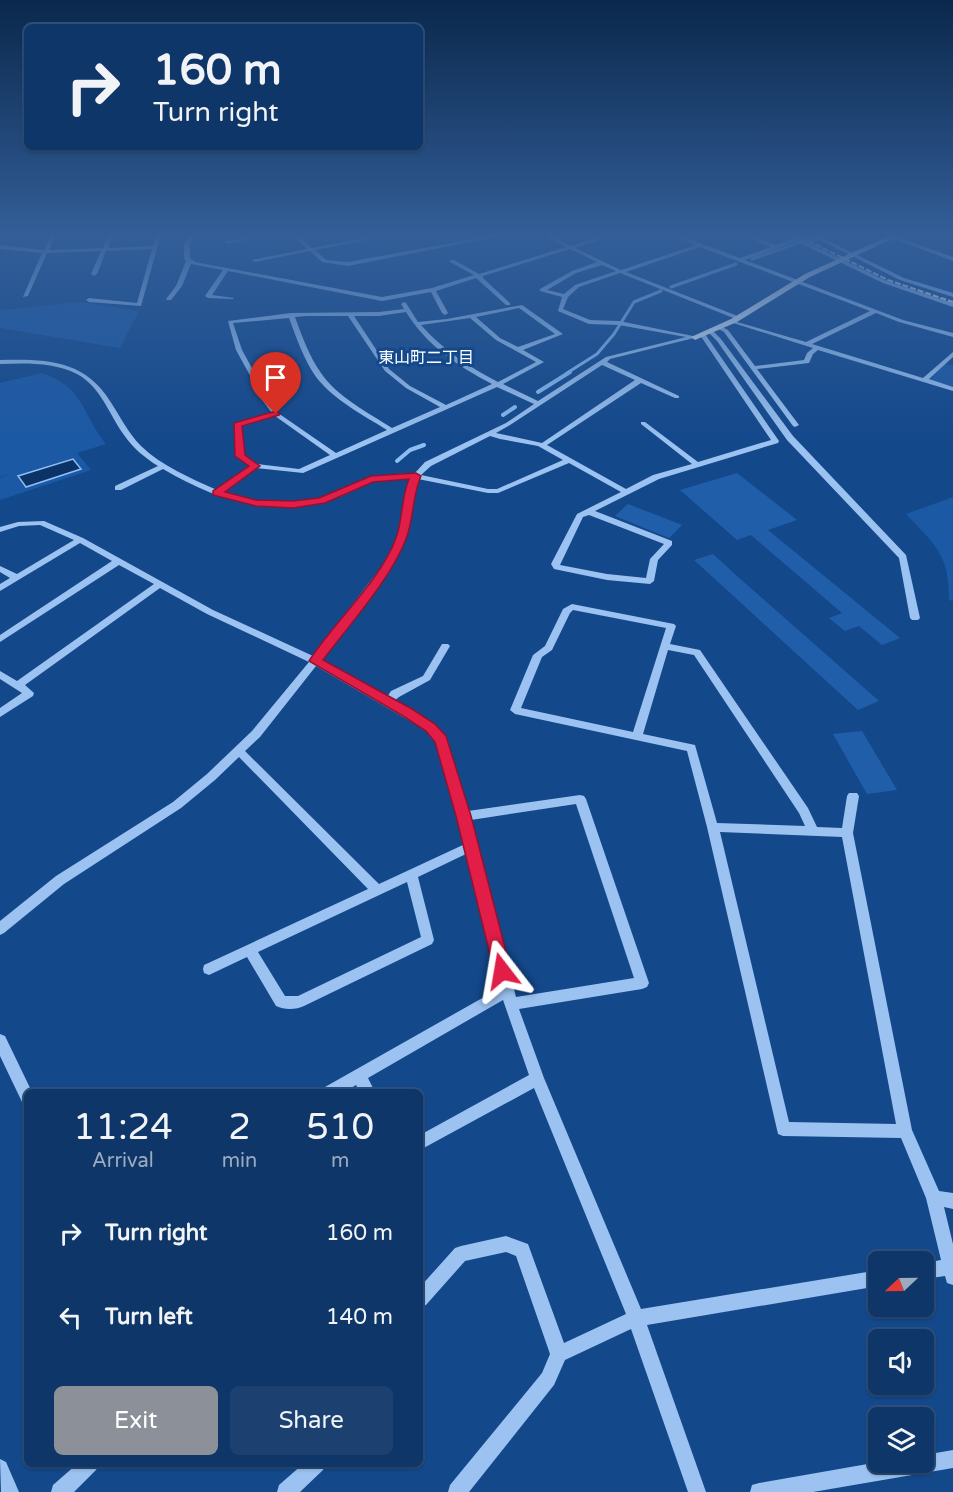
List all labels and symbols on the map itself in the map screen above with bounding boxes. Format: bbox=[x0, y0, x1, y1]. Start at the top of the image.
district label: 東山町二丁目 bbox=[378, 348, 474, 368]
pin bbox=[250, 352, 301, 414]
position arrow bbox=[470, 939, 534, 1003]
north arrow bbox=[868, 1251, 934, 1317]

